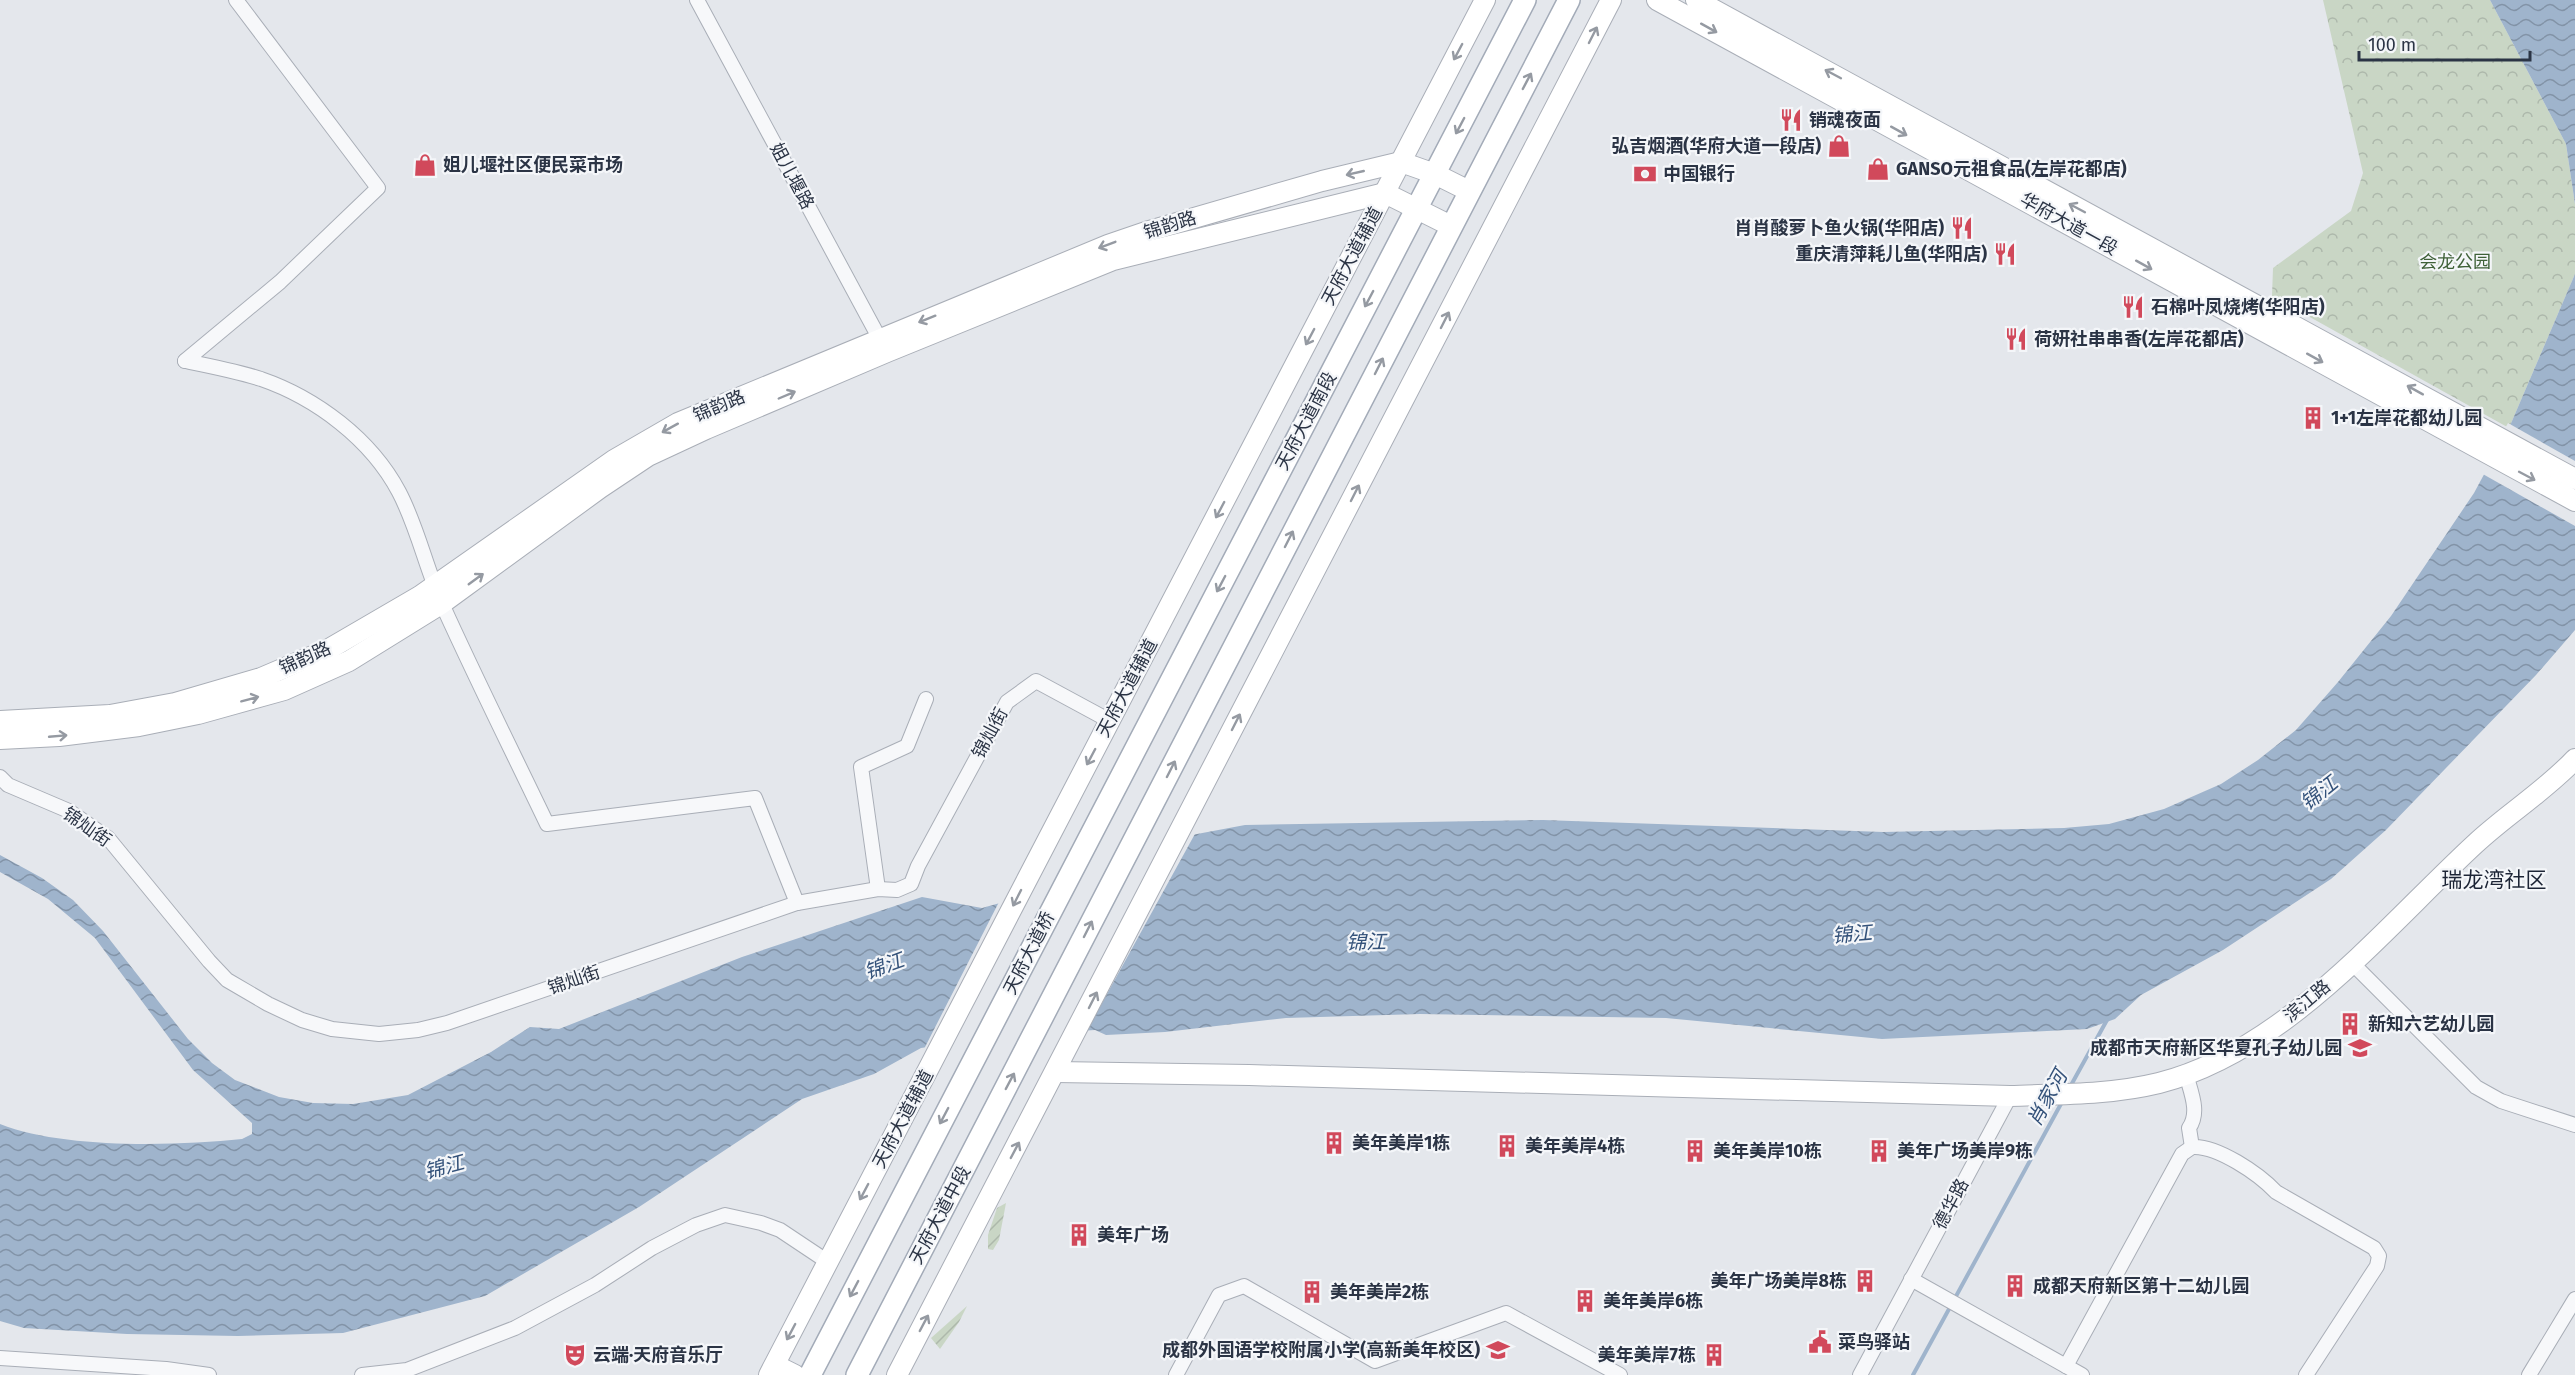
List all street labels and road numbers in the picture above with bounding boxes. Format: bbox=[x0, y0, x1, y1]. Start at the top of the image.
street label: 姐儿堰路 bbox=[765, 139, 819, 213]
street label: 华府大道一段 bbox=[2016, 188, 2122, 260]
street label: 天府大道辅道 bbox=[1317, 203, 1387, 309]
street label: 锦韵路 bbox=[1141, 207, 1199, 243]
street label: 天府大道南段 bbox=[1271, 368, 1341, 474]
street label: 锦韵路 bbox=[690, 385, 748, 427]
street label: 天府大道辅道 bbox=[1092, 635, 1162, 741]
street label: 锦韵路 bbox=[276, 637, 334, 679]
street label: 锦灿街 bbox=[968, 704, 1012, 762]
street label: 锦灿街 bbox=[59, 803, 115, 851]
street label: 天府大道桥 bbox=[999, 908, 1059, 998]
street label: 锦灿街 bbox=[545, 961, 603, 999]
street label: 滨江路 bbox=[2279, 975, 2335, 1027]
street label: 天府大道辅道 bbox=[868, 1066, 938, 1172]
street label: 天府大道中段 bbox=[905, 1162, 975, 1268]
street label: 德华路 bbox=[1929, 1175, 1973, 1233]

